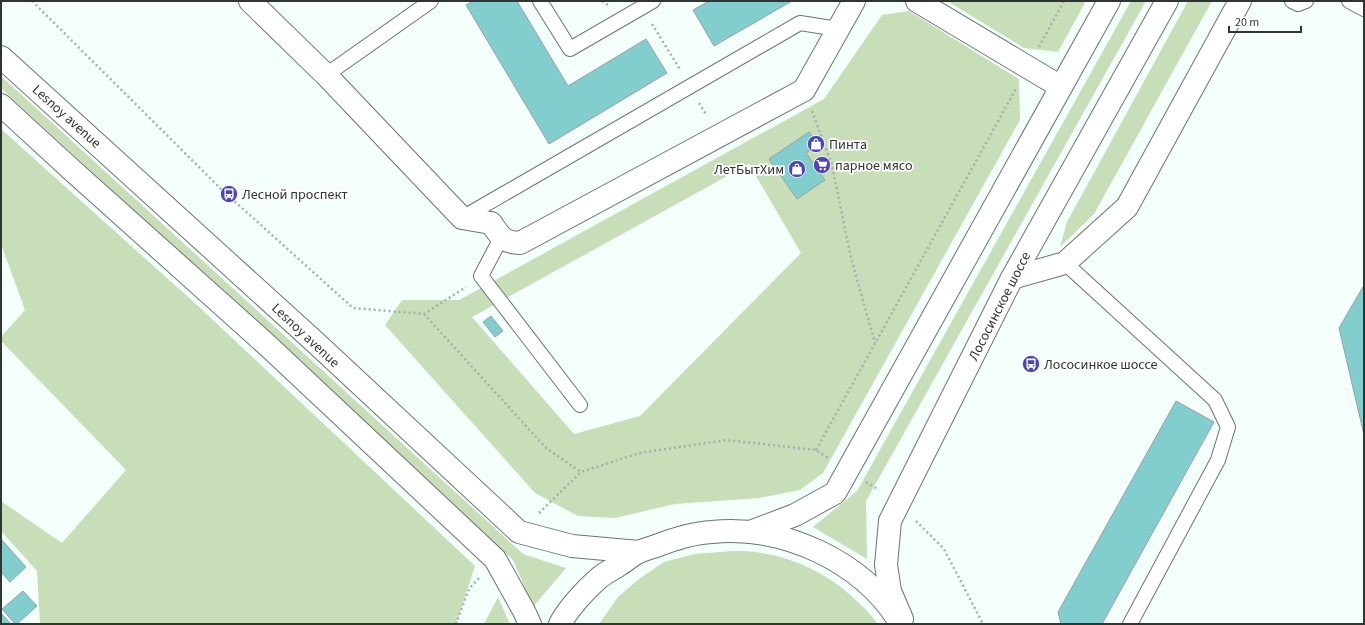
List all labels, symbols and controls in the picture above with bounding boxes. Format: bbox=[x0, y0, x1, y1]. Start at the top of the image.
scale bar bbox=[1229, 8, 1301, 34]
text: 20 m bbox=[1235, 14, 1259, 31]
street label: Lesnoy avenue bbox=[27, 80, 105, 153]
shop icon: Пинта bbox=[806, 134, 826, 154]
place label: Пинта bbox=[829, 135, 867, 155]
supermarket icon: парное мясо bbox=[812, 155, 832, 175]
place label: парное мясо bbox=[835, 156, 913, 176]
shop icon: ЛетБытХим bbox=[787, 159, 807, 179]
place label: ЛетБытХим bbox=[714, 160, 784, 180]
bus stop icon: Лесной проспект bbox=[219, 184, 239, 204]
place label: Лесной проспект bbox=[242, 185, 348, 205]
street label: Лососинское шоссе bbox=[964, 248, 1036, 364]
street label: Lesnoy avenue bbox=[267, 299, 344, 373]
bus stop icon: Лососинкое шоссе bbox=[1021, 354, 1041, 374]
place label: Лососинкое шоссе bbox=[1044, 355, 1158, 375]

